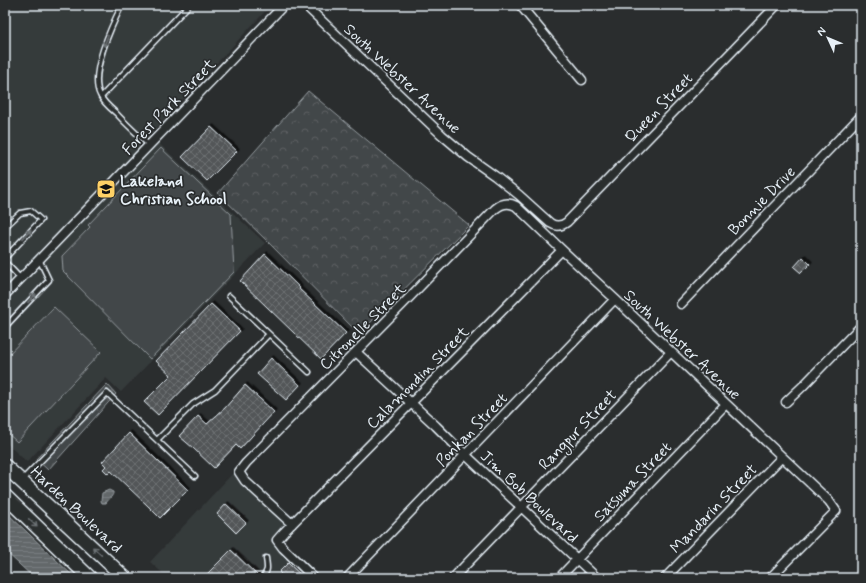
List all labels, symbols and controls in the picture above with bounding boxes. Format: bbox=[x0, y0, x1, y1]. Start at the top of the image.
north arrow bbox=[808, 18, 848, 58]
street label: South Webster Avenue bbox=[339, 19, 465, 139]
text: N bbox=[814, 24, 829, 39]
one-way arrow bbox=[102, 34, 110, 46]
street label: Forest Park Street bbox=[118, 54, 221, 160]
street label: Queen Street bbox=[620, 69, 698, 148]
street label: Bonnie Drive bbox=[724, 162, 800, 240]
place label: Lakeland Christian School bbox=[120, 171, 227, 210]
school or university icon: Lakeland Christian School bbox=[95, 178, 117, 200]
one-way arrow bbox=[23, 229, 32, 239]
street label: Citronelle Street bbox=[315, 279, 411, 375]
street label: South Webster Avenue bbox=[619, 285, 745, 405]
one-way arrow bbox=[27, 294, 36, 304]
street label: Calamondin Street bbox=[362, 322, 474, 434]
street label: Rangpur Street bbox=[534, 385, 623, 476]
street label: Ponkan Street bbox=[432, 389, 513, 471]
street label: Satsuma Street bbox=[590, 437, 677, 527]
street label: Jim Bob Boulevard bbox=[475, 446, 583, 548]
street label: Mandarin Street bbox=[666, 459, 763, 559]
street label: Harden Boulevard bbox=[25, 462, 127, 558]
one-way arrow bbox=[28, 518, 38, 528]
one-way arrow bbox=[92, 547, 102, 556]

